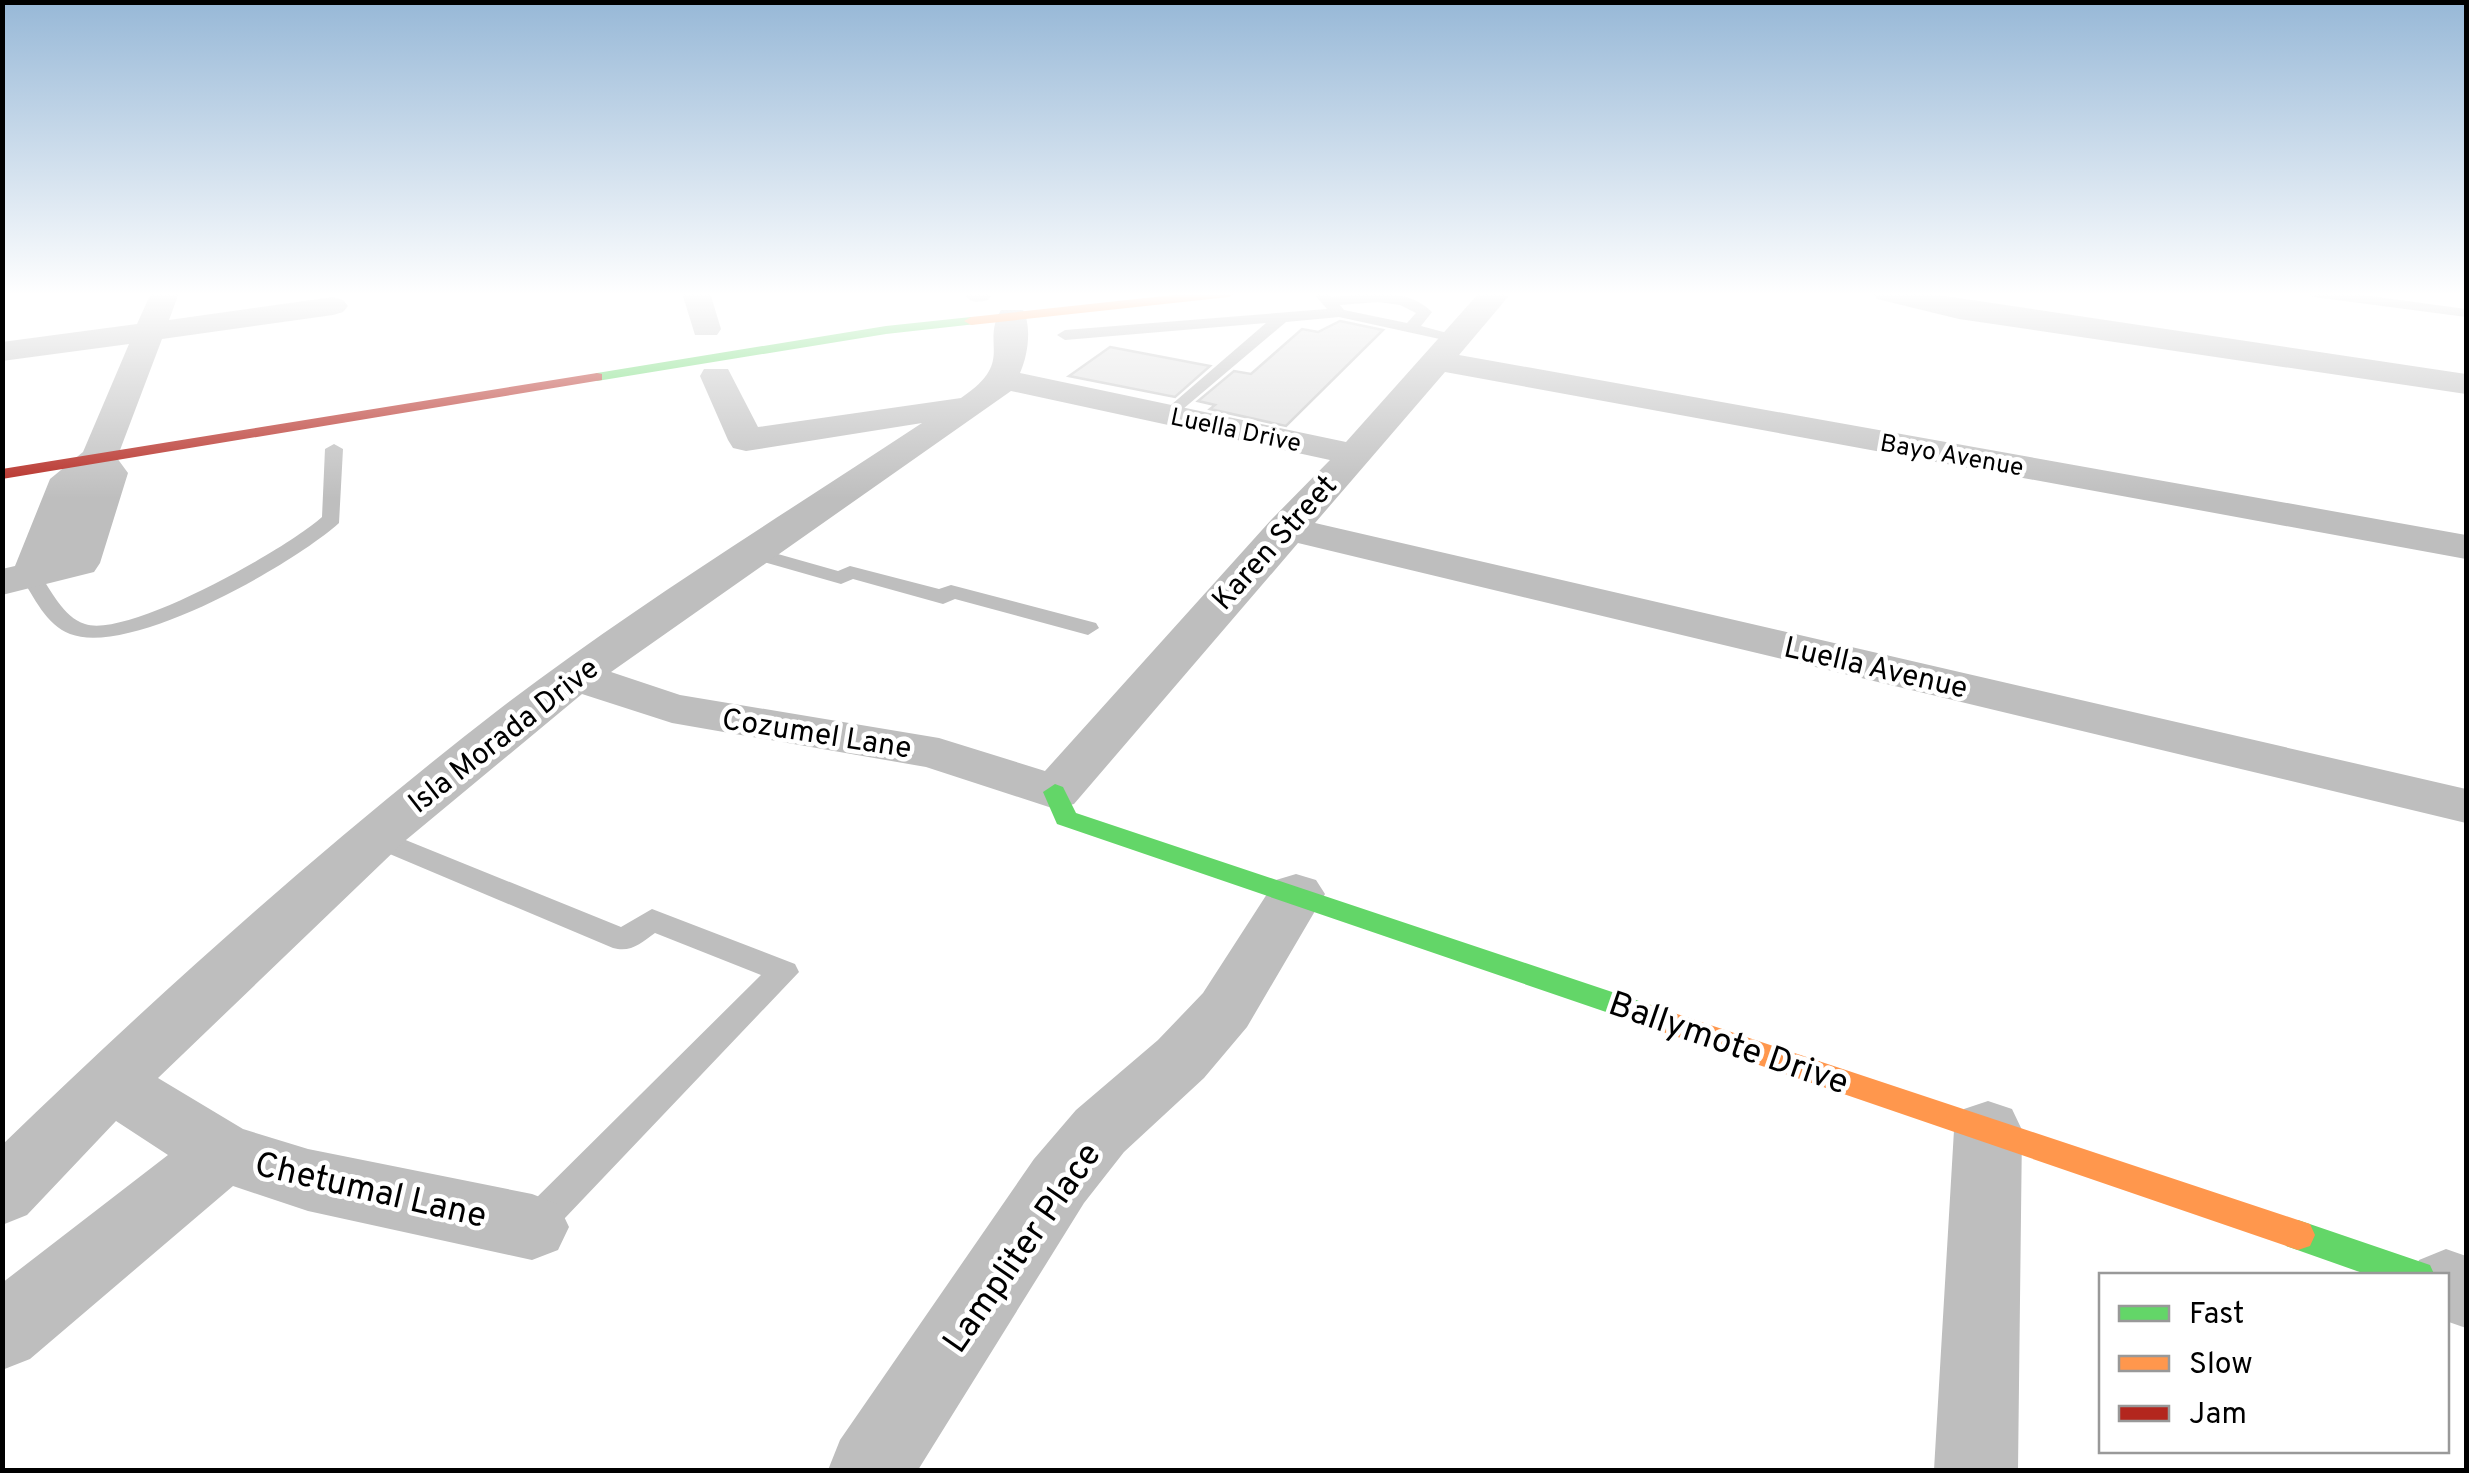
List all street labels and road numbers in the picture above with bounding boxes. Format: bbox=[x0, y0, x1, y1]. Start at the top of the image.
street label: Luella Drive bbox=[1167, 402, 1304, 461]
street label: Bayo Avenue bbox=[1877, 429, 2026, 485]
street label: Karen Street bbox=[1205, 468, 1346, 619]
street label: Luella Avenue bbox=[1780, 630, 1971, 709]
street label: Isla Morada Drive bbox=[402, 651, 607, 823]
street label: Cozumel Lane bbox=[719, 702, 914, 769]
street label: Ballymote Drive bbox=[1602, 983, 1854, 1107]
street label: Lampliter Place bbox=[935, 1135, 1112, 1363]
street label: Chetumal Lane bbox=[250, 1144, 491, 1240]

